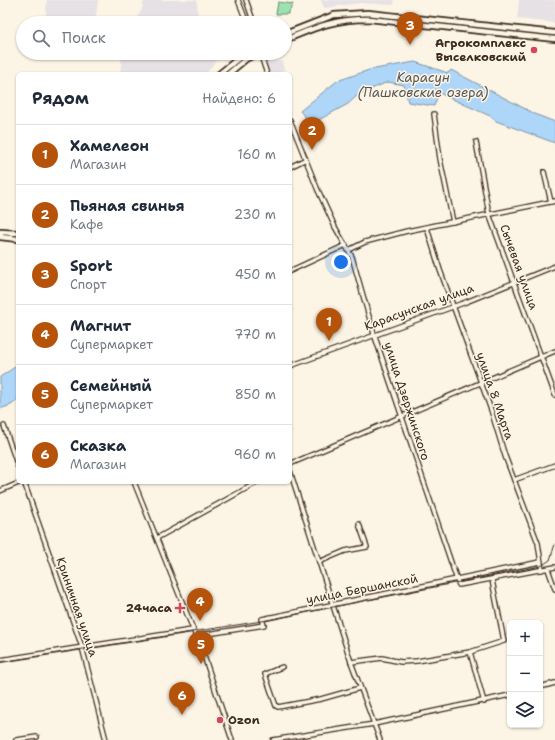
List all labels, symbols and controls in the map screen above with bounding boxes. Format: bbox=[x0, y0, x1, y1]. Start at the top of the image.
pin: 3 bbox=[397, 12, 423, 45]
search box bbox=[16, 16, 292, 60]
icon: search bbox=[30, 27, 52, 49]
text: Поиск bbox=[62, 28, 106, 48]
place label: Агрокомплекс Выселковский bbox=[435, 35, 527, 65]
marker: Агрокомплекс Выселковский bbox=[529, 45, 539, 55]
water label: Карасун (Пашковские озера) bbox=[358, 69, 488, 101]
text: Рядом bbox=[32, 87, 89, 109]
text: Найдено: 6 bbox=[202, 90, 276, 107]
pin: 2 bbox=[299, 117, 325, 150]
text: Хамелеон bbox=[70, 136, 149, 156]
text: 1 bbox=[42, 146, 48, 163]
text: 160 m bbox=[238, 146, 276, 163]
text: Магазин bbox=[70, 156, 126, 173]
text: Пьяная свинья bbox=[70, 196, 185, 216]
text: 2 bbox=[40, 206, 50, 223]
text: 230 m bbox=[234, 206, 276, 223]
text: Кафе bbox=[70, 216, 104, 233]
street label: Сычевая улица bbox=[496, 222, 542, 312]
your location bbox=[331, 252, 351, 272]
text: Sport bbox=[70, 256, 112, 276]
text: 3 bbox=[40, 266, 50, 283]
text: 450 m bbox=[235, 266, 276, 283]
text: Спорт bbox=[70, 276, 106, 293]
street label: Карасунская улица bbox=[362, 280, 476, 334]
pin: 1 bbox=[316, 308, 342, 341]
text: Магнит bbox=[70, 316, 131, 336]
text: 4 bbox=[40, 326, 50, 343]
text: 770 m bbox=[234, 326, 276, 343]
text: Супермаркет bbox=[70, 336, 153, 353]
street label: улица Дзержинского bbox=[380, 340, 434, 462]
street label: улица 8 Марта bbox=[473, 350, 518, 442]
text: Семейный bbox=[70, 376, 152, 396]
text: 5 bbox=[41, 386, 49, 403]
text: 850 m bbox=[235, 386, 276, 403]
text: Супермаркет bbox=[70, 396, 153, 413]
text: Сказка bbox=[70, 436, 126, 456]
text: 6 bbox=[40, 446, 50, 463]
text: 960 m bbox=[234, 446, 276, 463]
text: Магазин bbox=[70, 456, 126, 473]
street label: Криничная улица bbox=[52, 555, 102, 659]
street label: улица Бершанской bbox=[305, 570, 419, 608]
pin: 4 bbox=[187, 588, 213, 621]
place label: 24часа bbox=[126, 600, 173, 616]
marker: 24часа bbox=[175, 603, 185, 613]
map controls bbox=[507, 620, 543, 728]
button: + bbox=[507, 620, 543, 656]
pin: 5 bbox=[188, 631, 214, 664]
button: − bbox=[507, 656, 543, 692]
pin: 6 bbox=[169, 682, 195, 715]
button: layers bbox=[507, 692, 543, 728]
place label: Ozon bbox=[228, 712, 260, 728]
marker: Ozon bbox=[215, 715, 225, 725]

